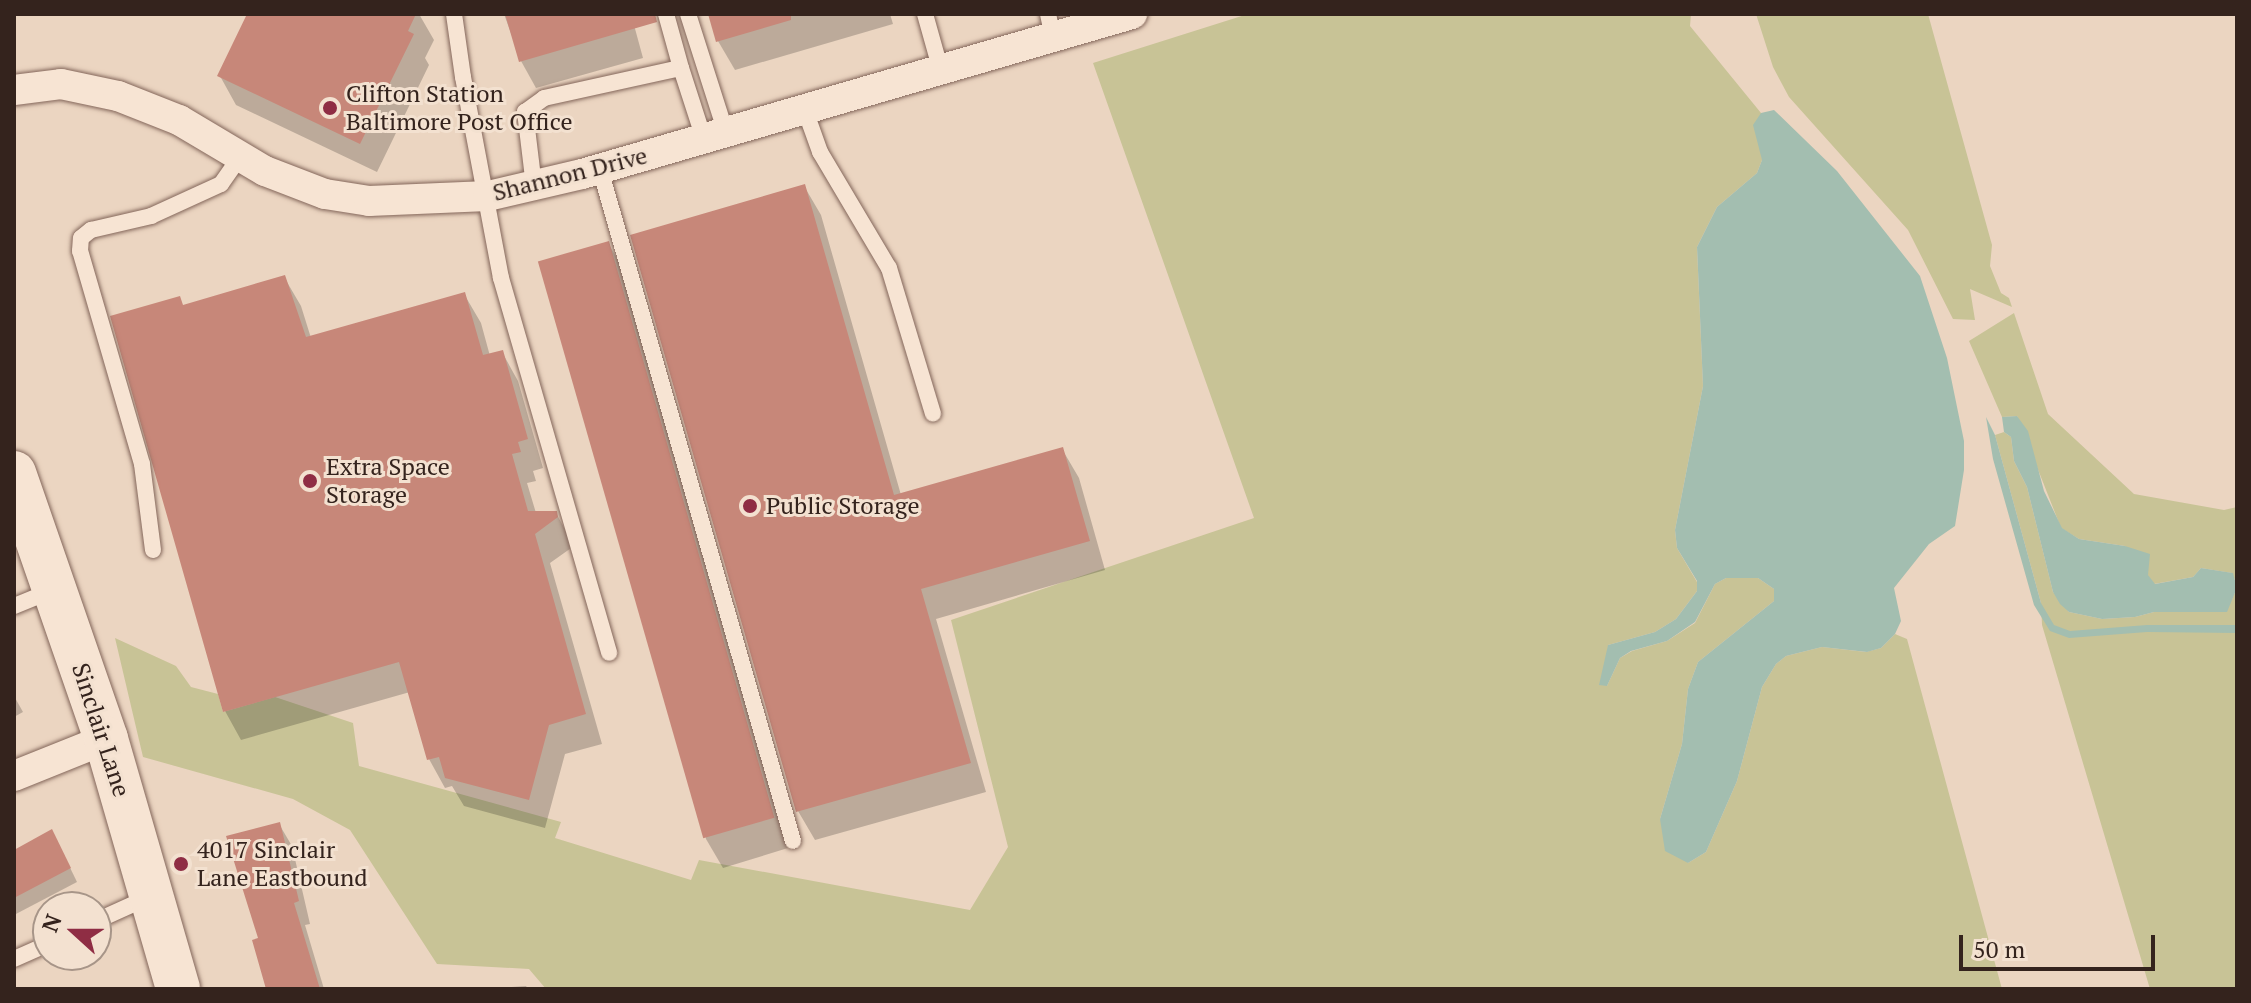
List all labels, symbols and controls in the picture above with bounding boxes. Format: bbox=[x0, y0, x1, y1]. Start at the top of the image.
place label: Clifton Station Baltimore Post Office bbox=[346, 80, 573, 136]
marker: Clifton Station Baltimore Post Office bbox=[321, 99, 339, 117]
street label: Shannon Drive bbox=[490, 141, 650, 207]
place label: Extra Space Storage bbox=[326, 453, 450, 509]
marker: Extra Space Storage bbox=[301, 472, 319, 490]
place label: Public Storage bbox=[766, 492, 920, 520]
marker: Public Storage bbox=[741, 497, 759, 515]
street label: Sinclair Lane bbox=[66, 660, 136, 800]
place label: 4017 Sinclair Lane Eastbound bbox=[197, 836, 368, 892]
marker: 4017 Sinclair Lane Eastbound bbox=[172, 855, 190, 873]
north arrow bbox=[32, 891, 112, 971]
text: N bbox=[34, 910, 68, 936]
scale bar bbox=[1963, 919, 2159, 969]
text: 50 m bbox=[1973, 933, 2025, 965]

